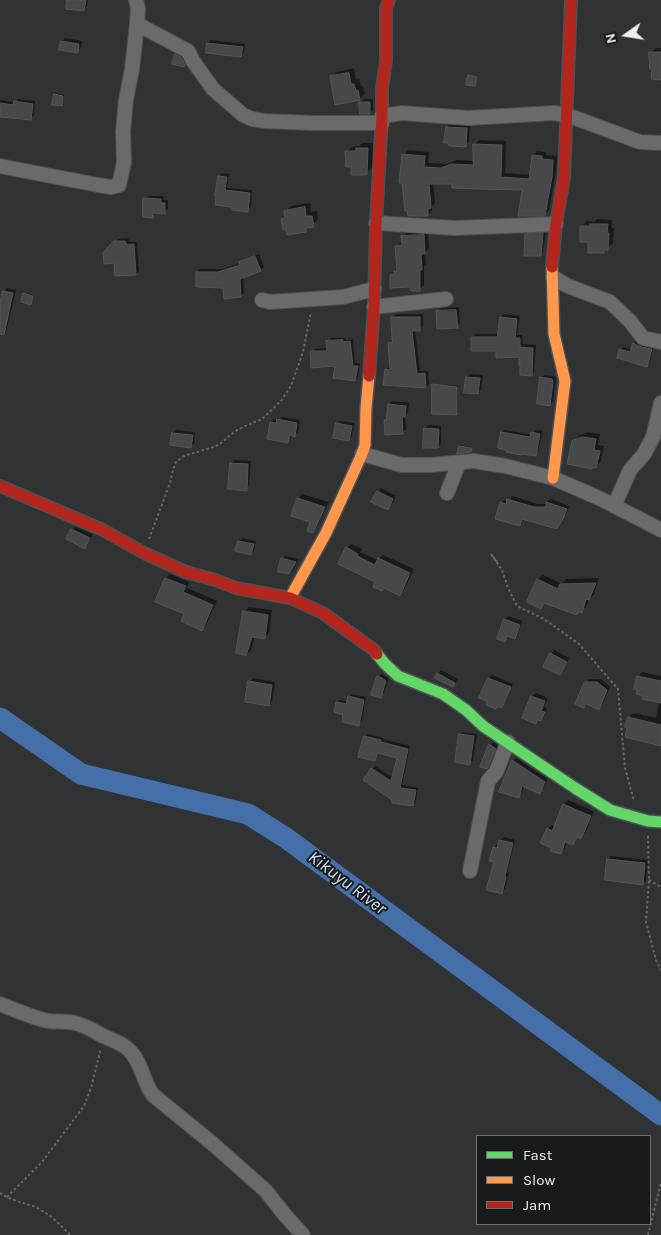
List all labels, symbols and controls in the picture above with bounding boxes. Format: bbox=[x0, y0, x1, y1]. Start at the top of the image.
north arrow bbox=[601, 10, 651, 60]
text: N bbox=[601, 32, 620, 45]
water label: Kikuyu River bbox=[304, 847, 390, 919]
legend bbox=[476, 1135, 651, 1225]
text: Fast bbox=[523, 1146, 552, 1164]
text: Slow bbox=[523, 1171, 555, 1189]
text: Jam bbox=[523, 1196, 551, 1214]

